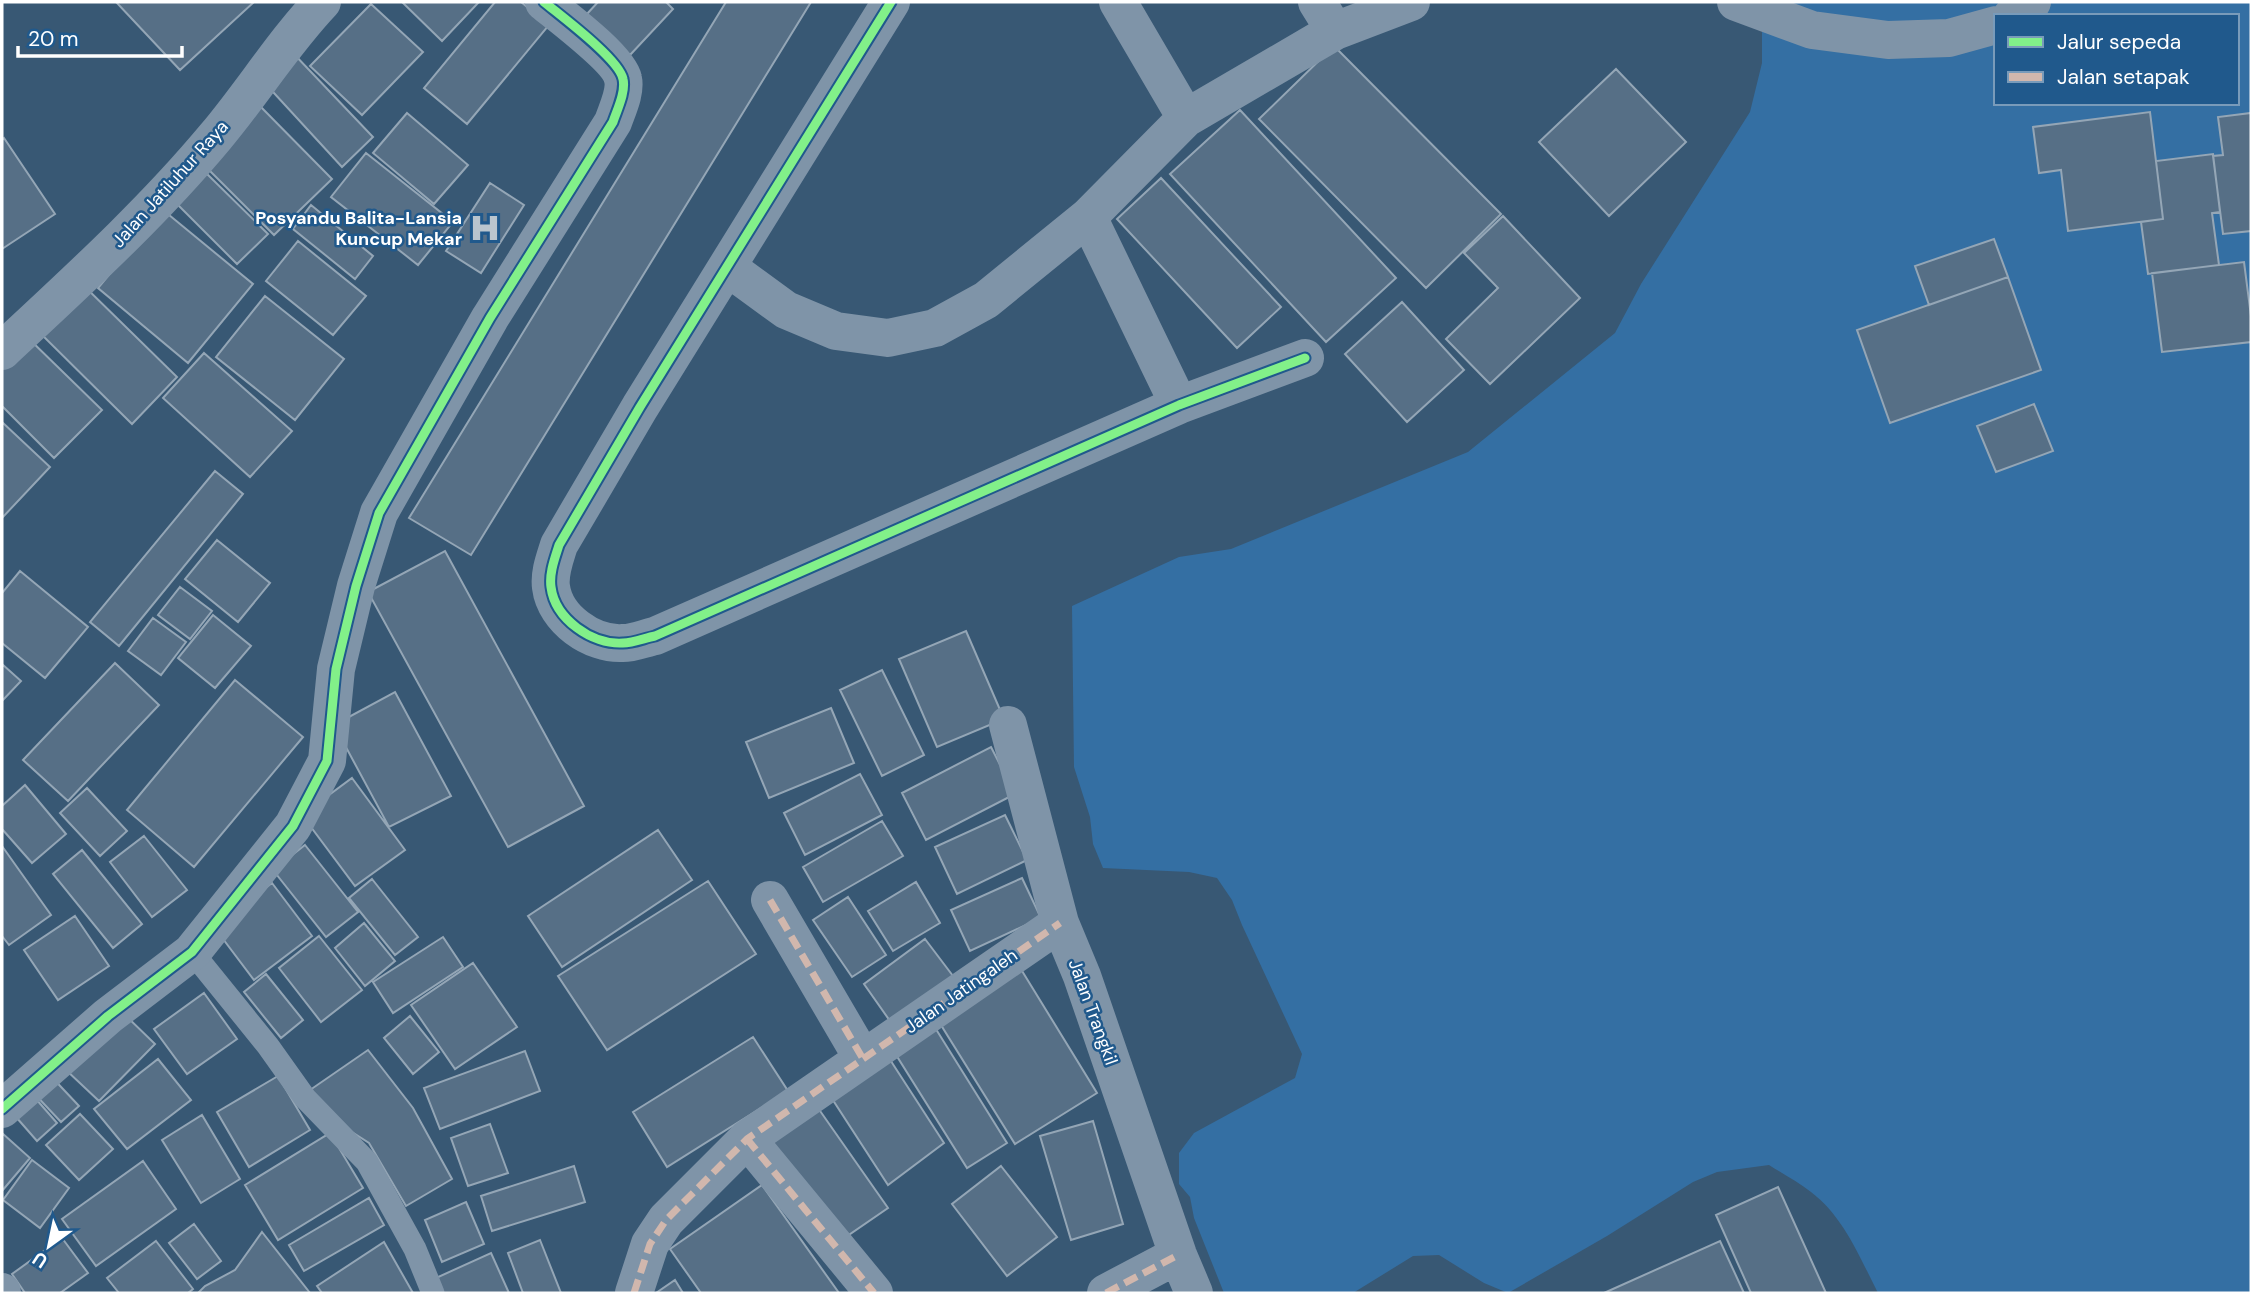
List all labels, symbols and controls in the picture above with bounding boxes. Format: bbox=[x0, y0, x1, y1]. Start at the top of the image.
scale bar bbox=[18, 14, 182, 58]
legend bbox=[1994, 14, 2239, 105]
text: 20 m bbox=[28, 25, 79, 53]
text: Jalur sepeda bbox=[2057, 28, 2181, 56]
text: Jalan setapak bbox=[2057, 63, 2190, 91]
street label: Jalan Jatiluhur Raya bbox=[106, 115, 234, 253]
place label: Posyandu Balita-Lansia Kuncup Mekar bbox=[255, 206, 462, 251]
hospital icon: Posyandu Balita-Lansia Kuncup Mekar bbox=[468, 211, 502, 245]
street label: Jalan Jatingaleh bbox=[900, 943, 1022, 1039]
street label: Jalan Trangkil bbox=[1063, 956, 1123, 1068]
north arrow bbox=[14, 1211, 84, 1281]
text: U bbox=[28, 1246, 52, 1274]

